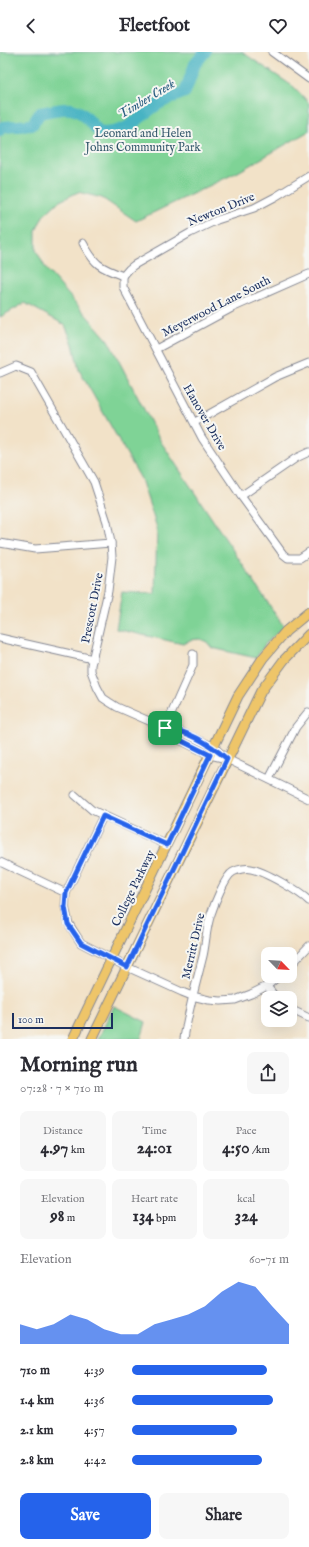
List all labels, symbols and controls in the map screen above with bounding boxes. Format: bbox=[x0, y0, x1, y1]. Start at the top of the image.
icon: back bbox=[20, 15, 42, 37]
text: Fleetfoot bbox=[119, 15, 190, 38]
icon: heart bbox=[267, 15, 289, 37]
water label: Timber Creek bbox=[115, 75, 179, 123]
park label: Leonard and Helen Johns Community Park bbox=[83, 126, 201, 156]
street label: Newton Drive bbox=[185, 189, 257, 230]
street label: Meyerwood Lane South bbox=[160, 272, 273, 340]
street label: Hanover Drive bbox=[180, 381, 230, 453]
street label: Prescott Drive bbox=[78, 571, 107, 645]
pin bbox=[148, 711, 182, 745]
icon: arrive bbox=[154, 717, 176, 739]
street label: College Parkway bbox=[108, 847, 158, 929]
street label: Merritt Drive bbox=[179, 911, 208, 981]
north arrow bbox=[261, 947, 297, 983]
map controls bbox=[261, 947, 297, 1027]
button: layers bbox=[261, 991, 297, 1027]
scale bar bbox=[12, 1011, 113, 1030]
text: 100 m bbox=[18, 1013, 44, 1027]
text: Morning run bbox=[20, 1051, 138, 1079]
button: share bbox=[247, 1052, 289, 1094]
text: 07:28 · 7 × 710 m bbox=[20, 1080, 104, 1097]
text: Distance bbox=[43, 1124, 83, 1138]
text: Time bbox=[142, 1124, 167, 1138]
text: Pace bbox=[236, 1124, 257, 1138]
text: 4.97 bbox=[41, 1138, 68, 1159]
text: 24:01 bbox=[137, 1138, 172, 1159]
text: 4:50 bbox=[222, 1138, 250, 1159]
text: km bbox=[68, 1143, 85, 1157]
text: /km bbox=[250, 1143, 270, 1157]
text: Elevation bbox=[41, 1192, 85, 1206]
text: Heart rate bbox=[131, 1192, 178, 1206]
text: kcal bbox=[237, 1192, 255, 1206]
text: 98 bbox=[50, 1206, 64, 1227]
text: 134 bbox=[133, 1206, 154, 1227]
text: 324 bbox=[235, 1206, 257, 1227]
text: m bbox=[64, 1211, 75, 1225]
text: bpm bbox=[154, 1211, 176, 1225]
text: Elevation bbox=[20, 1251, 72, 1268]
text: 60–71 m bbox=[249, 1251, 289, 1268]
text: 710 m bbox=[20, 1362, 50, 1379]
text: 4:39 bbox=[84, 1362, 104, 1379]
text: 1.4 km bbox=[20, 1392, 54, 1409]
text: 4:36 bbox=[84, 1392, 104, 1409]
text: 2.1 km bbox=[20, 1422, 54, 1439]
text: 4:57 bbox=[84, 1422, 105, 1439]
text: 2.8 km bbox=[20, 1452, 54, 1469]
text: 4:42 bbox=[84, 1452, 106, 1469]
button: Save bbox=[20, 1493, 151, 1539]
button: Share bbox=[159, 1493, 289, 1539]

